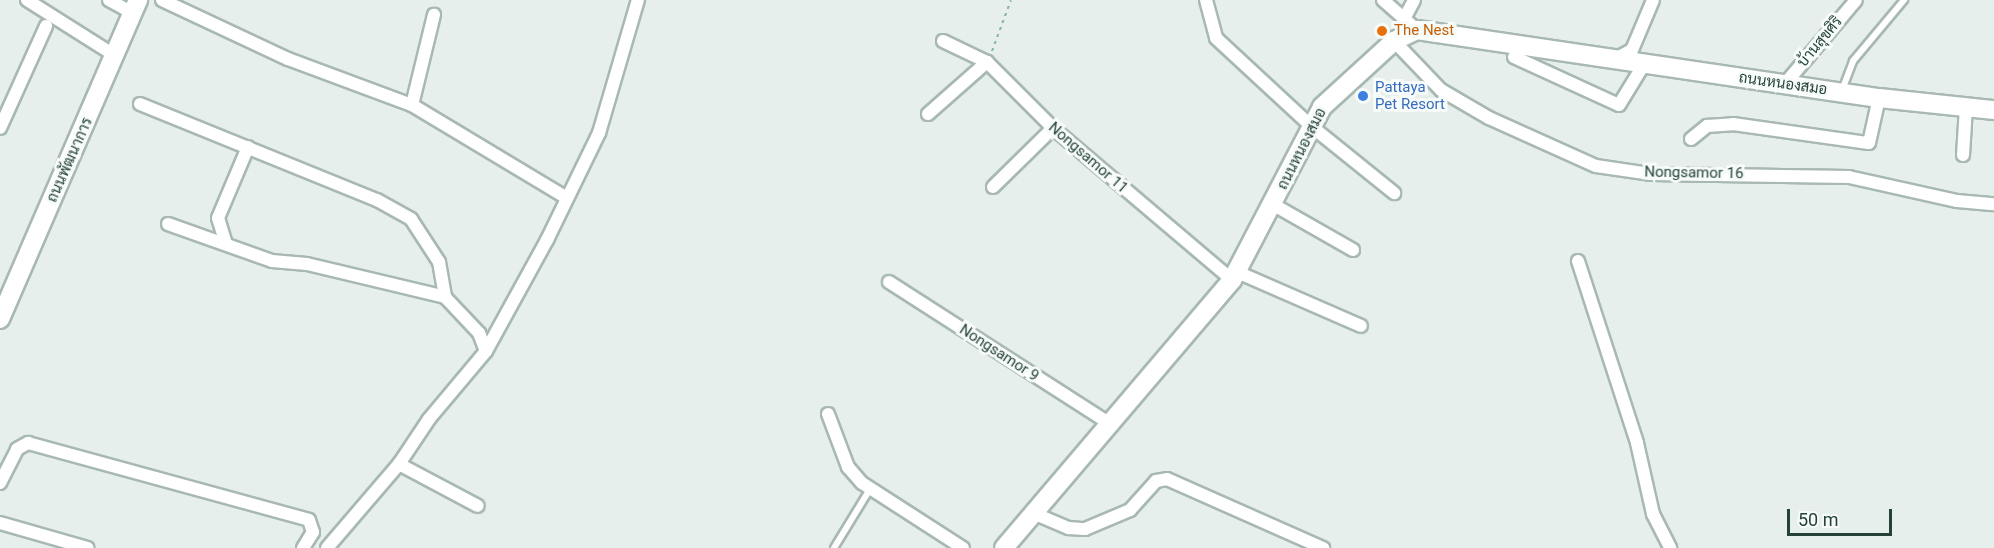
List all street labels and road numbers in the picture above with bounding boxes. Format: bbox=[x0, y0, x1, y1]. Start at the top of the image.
street label: บ้านสุขศิริ bbox=[1794, 13, 1846, 71]
street label: ถนนหนองสมอ bbox=[1738, 69, 1828, 99]
street label: ถนนหนองสมอ bbox=[1274, 105, 1330, 193]
street label: ถนนพัฒนาการ bbox=[43, 115, 97, 205]
street label: Nongsamor 11 bbox=[1045, 119, 1131, 197]
street label: Nongsamor 16 bbox=[1644, 163, 1744, 183]
street label: Nongsamor 9 bbox=[956, 321, 1042, 385]

